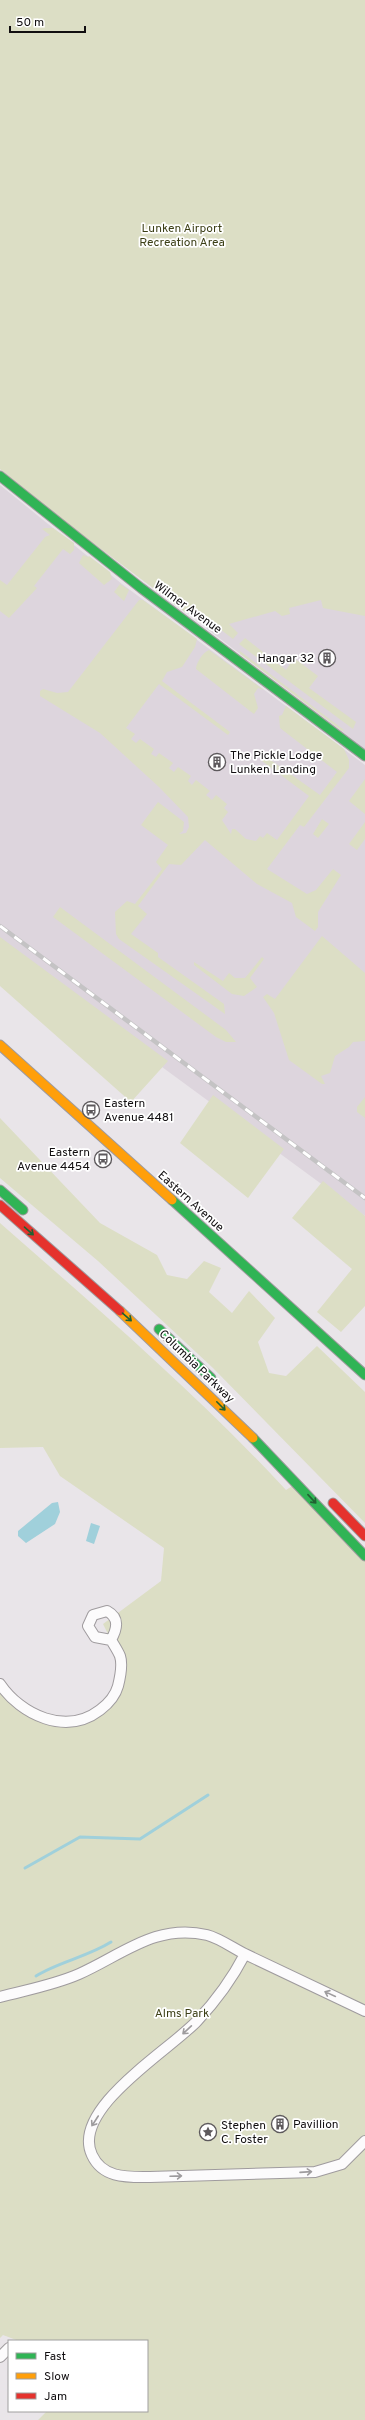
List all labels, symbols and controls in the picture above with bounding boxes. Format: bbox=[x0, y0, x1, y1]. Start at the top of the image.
scale bar bbox=[10, 8, 85, 34]
text: 50 m bbox=[16, 15, 44, 31]
park label: Lunken Airport Recreation Area bbox=[139, 221, 225, 251]
street label: Wilmer Avenue bbox=[150, 578, 225, 638]
building icon: Hangar 32 bbox=[317, 648, 337, 668]
place label: Hangar 32 bbox=[257, 651, 314, 667]
place label: The Pickle Lodge Lunken Landing bbox=[230, 748, 322, 778]
building icon: The Pickle Lodge Lunken Landing bbox=[207, 752, 227, 772]
place label: Eastern Avenue 4481 bbox=[104, 1096, 174, 1126]
bus stop icon: Eastern Avenue 4481 bbox=[81, 1100, 101, 1120]
place label: Eastern Avenue 4454 bbox=[17, 1145, 90, 1175]
bus stop icon: Eastern Avenue 4454 bbox=[93, 1149, 113, 1169]
street label: Eastern Avenue bbox=[154, 1168, 227, 1236]
one-way arrow bbox=[24, 1227, 34, 1236]
one-way arrow bbox=[122, 1312, 132, 1321]
street label: Columbia Parkway bbox=[155, 1326, 238, 1407]
one-way arrow bbox=[216, 1401, 226, 1411]
one-way arrow bbox=[307, 1494, 317, 1504]
one-way arrow bbox=[324, 1990, 336, 1997]
park label: Alms Park bbox=[155, 2006, 209, 2022]
one-way arrow bbox=[182, 2026, 192, 2035]
building icon: Pavillion bbox=[270, 2114, 290, 2134]
one-way arrow bbox=[91, 2115, 99, 2126]
place label: Pavillion bbox=[293, 2117, 339, 2133]
place label: Stephen C. Foster bbox=[221, 2118, 268, 2148]
place icon: Stephen C. Foster bbox=[198, 2122, 218, 2142]
one-way arrow bbox=[299, 2169, 312, 2176]
one-way arrow bbox=[169, 2172, 182, 2179]
legend bbox=[8, 2340, 148, 2412]
text: Fast bbox=[44, 2349, 66, 2365]
text: Slow bbox=[44, 2369, 70, 2385]
text: Jam bbox=[44, 2389, 67, 2405]

